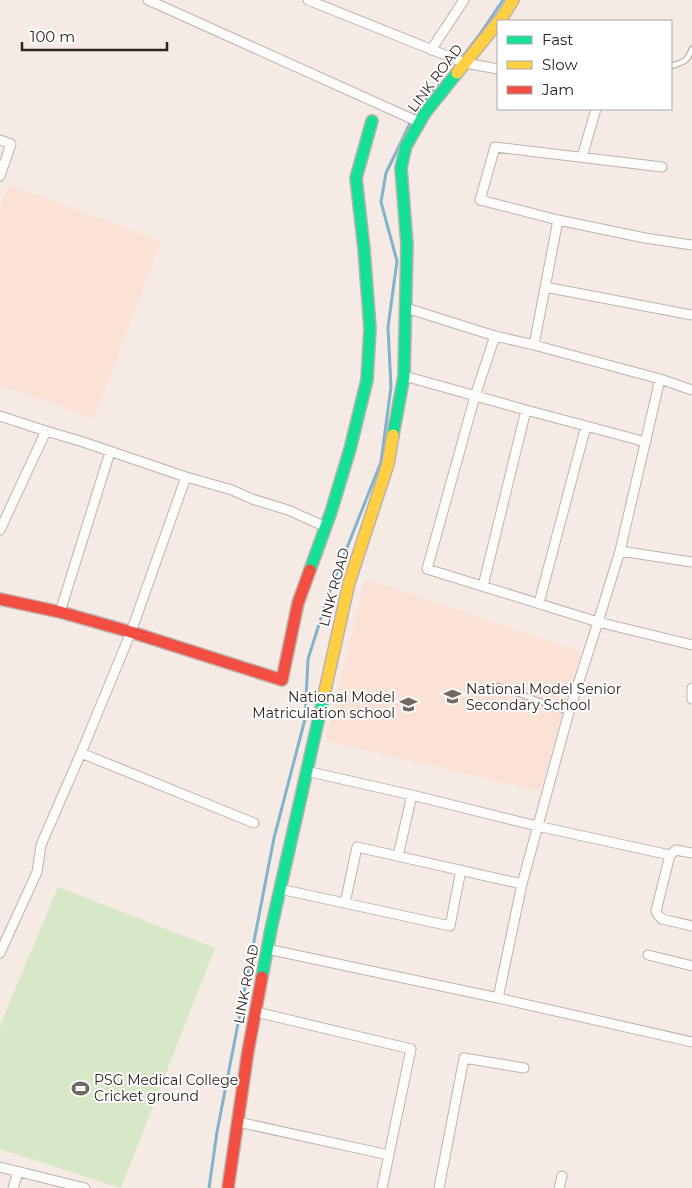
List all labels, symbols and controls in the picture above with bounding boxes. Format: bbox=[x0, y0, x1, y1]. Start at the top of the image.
scale bar bbox=[22, 20, 168, 52]
legend bbox=[497, 20, 672, 110]
text: 100 m bbox=[30, 27, 75, 46]
text: Fast bbox=[542, 30, 573, 49]
street label: LINK ROAD bbox=[403, 40, 467, 116]
text: Slow bbox=[542, 55, 578, 74]
text: Jam bbox=[541, 80, 574, 99]
street label: LINK ROAD bbox=[315, 546, 353, 628]
place label: National Model Senior Secondary School bbox=[466, 680, 622, 714]
school or university icon: National Model Senior Secondary School bbox=[442, 687, 462, 707]
place label: National Model Matriculation school bbox=[252, 688, 395, 722]
school or university icon: National Model Matriculation school bbox=[399, 695, 419, 715]
street label: LINK ROAD bbox=[229, 943, 263, 1025]
place label: PSG Medical College Cricket ground bbox=[94, 1071, 238, 1105]
sports icon: PSG Medical College Cricket ground bbox=[70, 1078, 90, 1098]

